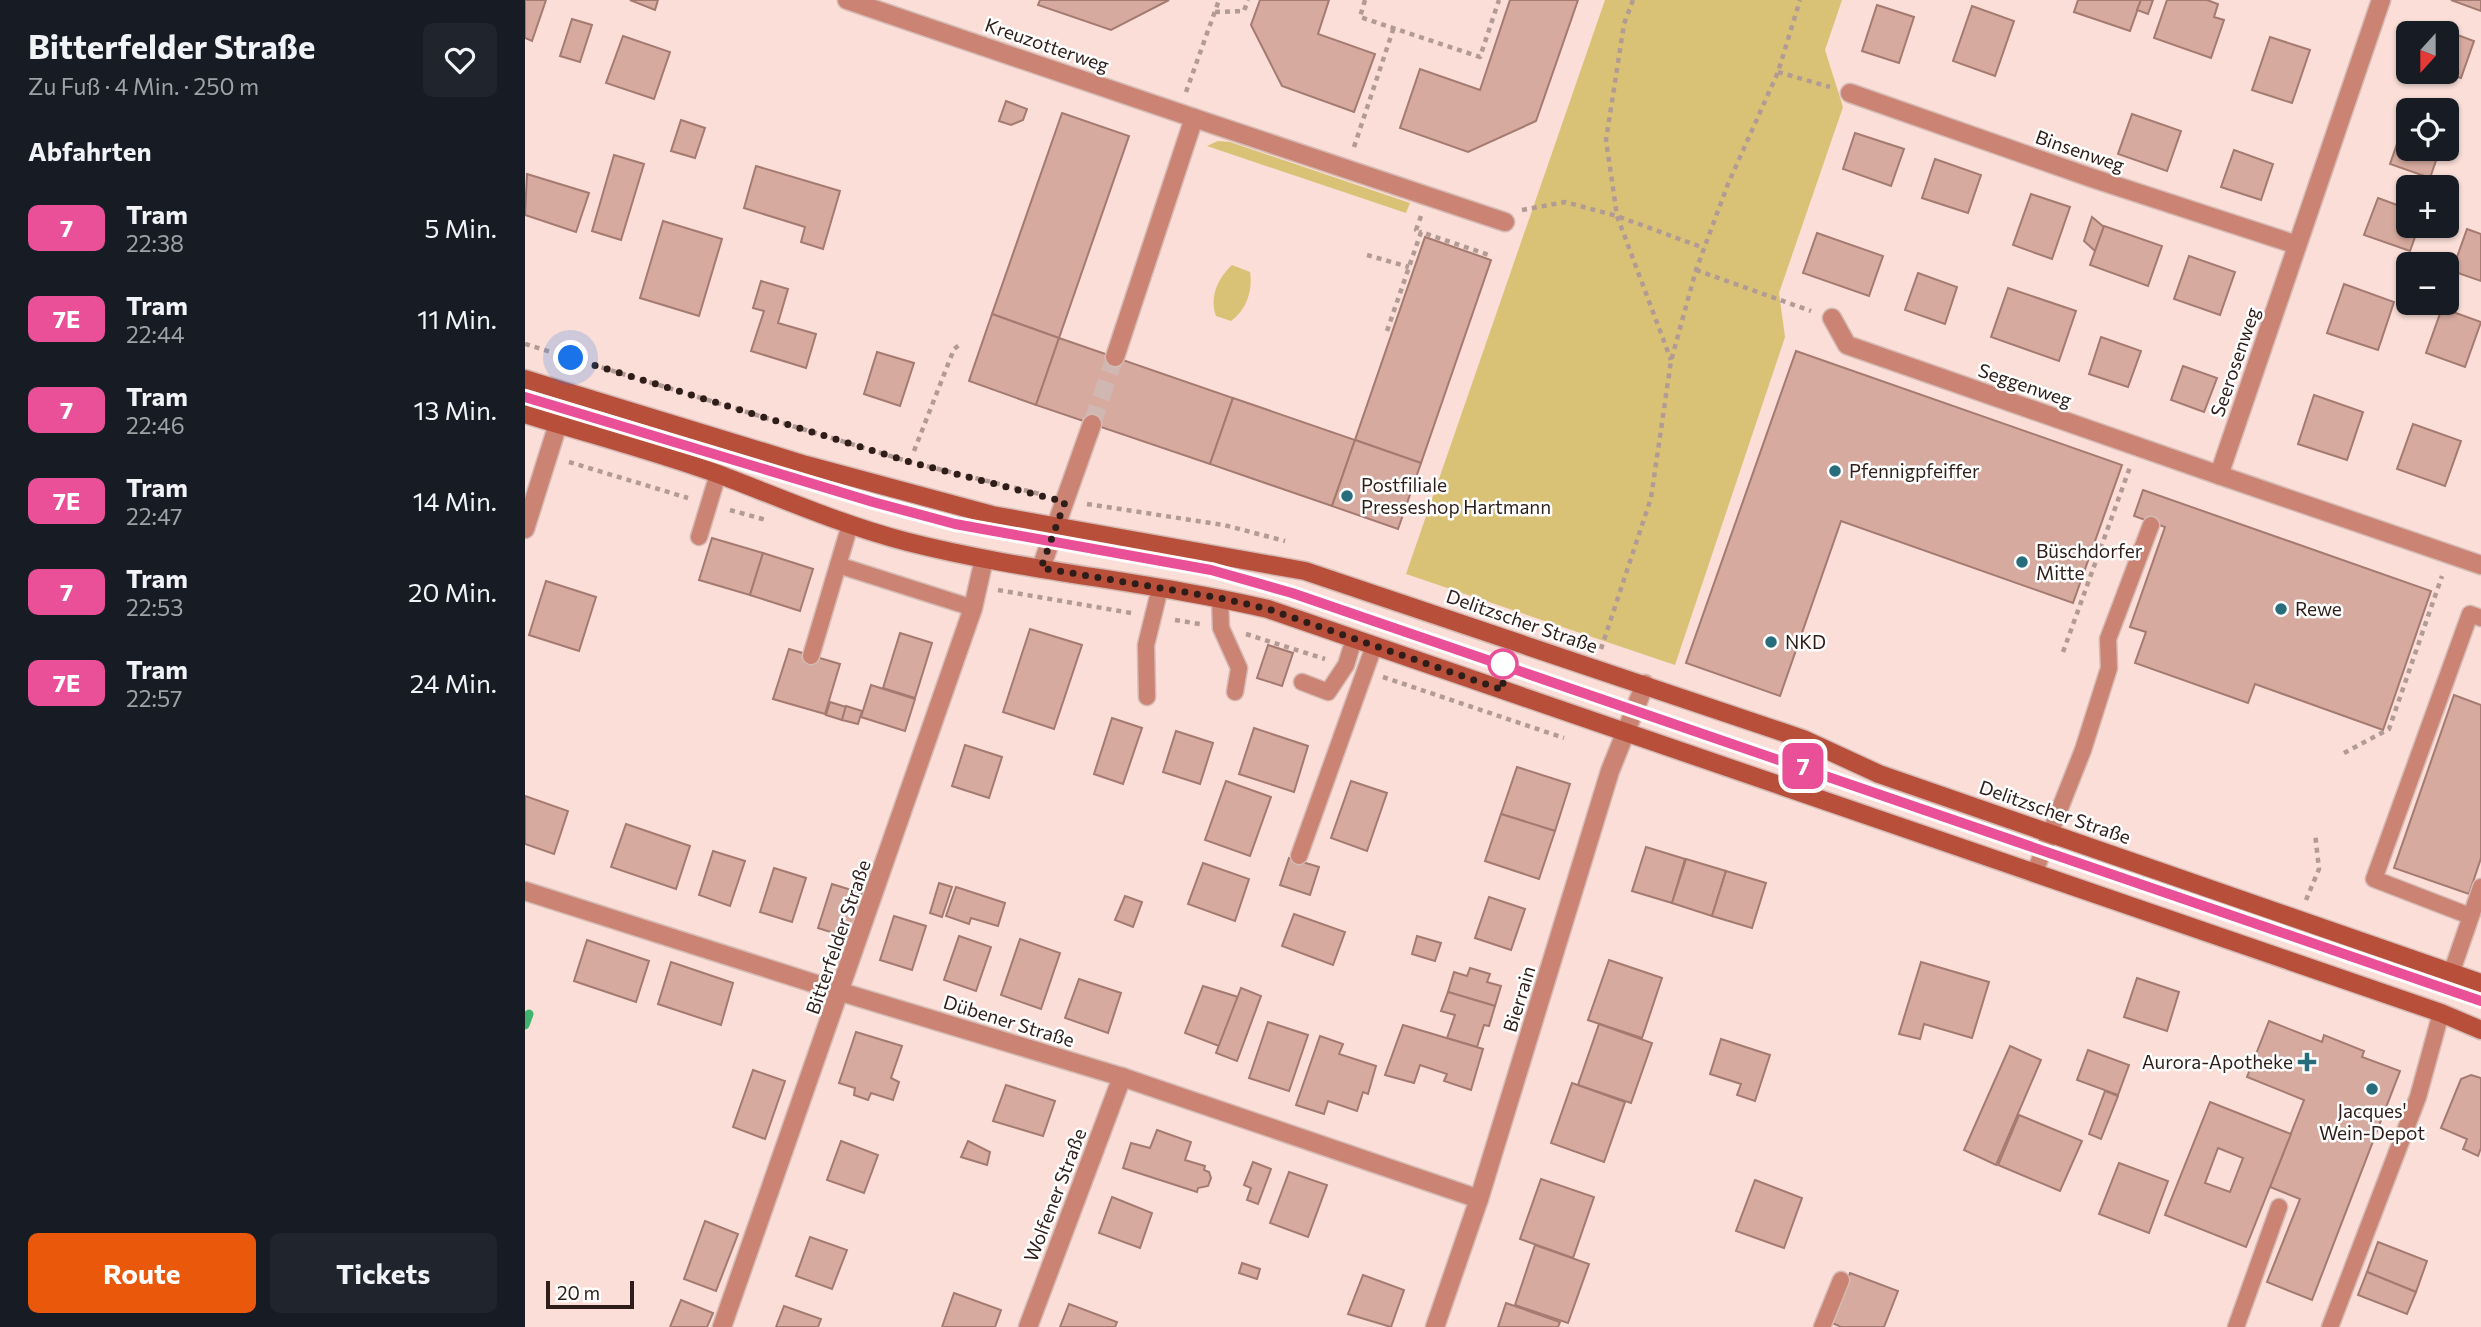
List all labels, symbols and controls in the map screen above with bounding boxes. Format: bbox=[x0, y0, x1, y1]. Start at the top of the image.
street label: Kreuzotterweg bbox=[982, 13, 1112, 76]
north arrow bbox=[2396, 21, 2459, 84]
map controls bbox=[2396, 21, 2459, 315]
button: heart bbox=[423, 23, 497, 97]
text: Bitterfelder Straße bbox=[28, 25, 315, 66]
text: Zu Fuß · 4 Min. · 250 m bbox=[28, 72, 259, 100]
button: locate bbox=[2396, 98, 2459, 161]
street label: Binsenweg bbox=[2033, 125, 2128, 176]
text: Abfahrten bbox=[28, 135, 151, 166]
button: + bbox=[2396, 175, 2459, 238]
text: Tram bbox=[126, 198, 188, 229]
text: 5 Min. bbox=[424, 212, 497, 243]
text: 7 bbox=[60, 213, 73, 242]
text: 22:38 bbox=[126, 229, 184, 257]
button: − bbox=[2396, 252, 2459, 315]
text: Tram bbox=[126, 289, 188, 320]
text: 11 Min. bbox=[417, 303, 497, 334]
text: 7E bbox=[53, 304, 80, 333]
street label: Seerosenweg bbox=[2205, 304, 2264, 420]
text: 22:44 bbox=[126, 320, 185, 348]
your location bbox=[553, 340, 588, 375]
street label: Seggenweg bbox=[1975, 358, 2075, 411]
text: Tram bbox=[126, 380, 188, 411]
text: 13 Min. bbox=[413, 394, 497, 425]
text: 7 bbox=[60, 395, 73, 424]
text: 22:46 bbox=[126, 411, 185, 439]
place label: Pfennigpfeiffer bbox=[1849, 459, 1980, 482]
marker: Pfennigpfeiffer bbox=[1827, 463, 1843, 479]
text: Tram bbox=[126, 471, 188, 502]
place label: Postfiliale Presseshop Hartmann bbox=[1361, 473, 1551, 518]
text: 14 Min. bbox=[413, 485, 497, 516]
text: 7E bbox=[53, 486, 80, 515]
marker: Postfiliale Presseshop Hartmann bbox=[1339, 488, 1355, 504]
text: 22:47 bbox=[126, 502, 182, 530]
place label: Büschdorfer Mitte bbox=[2036, 539, 2143, 584]
marker: Büschdorfer Mitte bbox=[2014, 554, 2030, 570]
text: Tram bbox=[126, 562, 188, 593]
text: 20 Min. bbox=[408, 576, 497, 607]
text: 7 bbox=[60, 577, 73, 606]
street label: Delitzscher Straße bbox=[1443, 584, 1601, 657]
text: 22:53 bbox=[126, 593, 183, 621]
place label: Rewe bbox=[2295, 597, 2342, 620]
marker: Rewe bbox=[2273, 601, 2289, 617]
place label: NKD bbox=[1785, 630, 1826, 653]
marker: NKD bbox=[1763, 634, 1779, 650]
unlabelled marker bbox=[1488, 649, 1518, 679]
text: Tram bbox=[126, 653, 188, 684]
text: 24 Min. bbox=[410, 667, 497, 698]
text: 7E bbox=[53, 668, 80, 697]
text: 22:57 bbox=[126, 684, 182, 712]
line badge: 7 bbox=[1780, 743, 1826, 789]
text: 7 bbox=[1796, 751, 1810, 780]
street label: Delitzscher Straße bbox=[1976, 775, 2134, 848]
street label: Bitterfelder Straße bbox=[800, 857, 875, 1017]
street label: Bierrain bbox=[1498, 963, 1539, 1035]
street label: Dübener Straße bbox=[941, 990, 1077, 1051]
place label: Aurora-Apotheke bbox=[2142, 1050, 2293, 1073]
marker: Aurora-Apotheke bbox=[2299, 1054, 2315, 1070]
marker: Jacques' Wein-Depot bbox=[2364, 1081, 2380, 1097]
place label: Jacques' Wein-Depot bbox=[2319, 1099, 2425, 1144]
street label: Wolfener Straße bbox=[1019, 1125, 1091, 1265]
button: Route bbox=[28, 1233, 256, 1313]
button: Tickets bbox=[270, 1233, 497, 1313]
scale bar bbox=[546, 1278, 633, 1310]
text: 20 m bbox=[557, 1281, 600, 1304]

